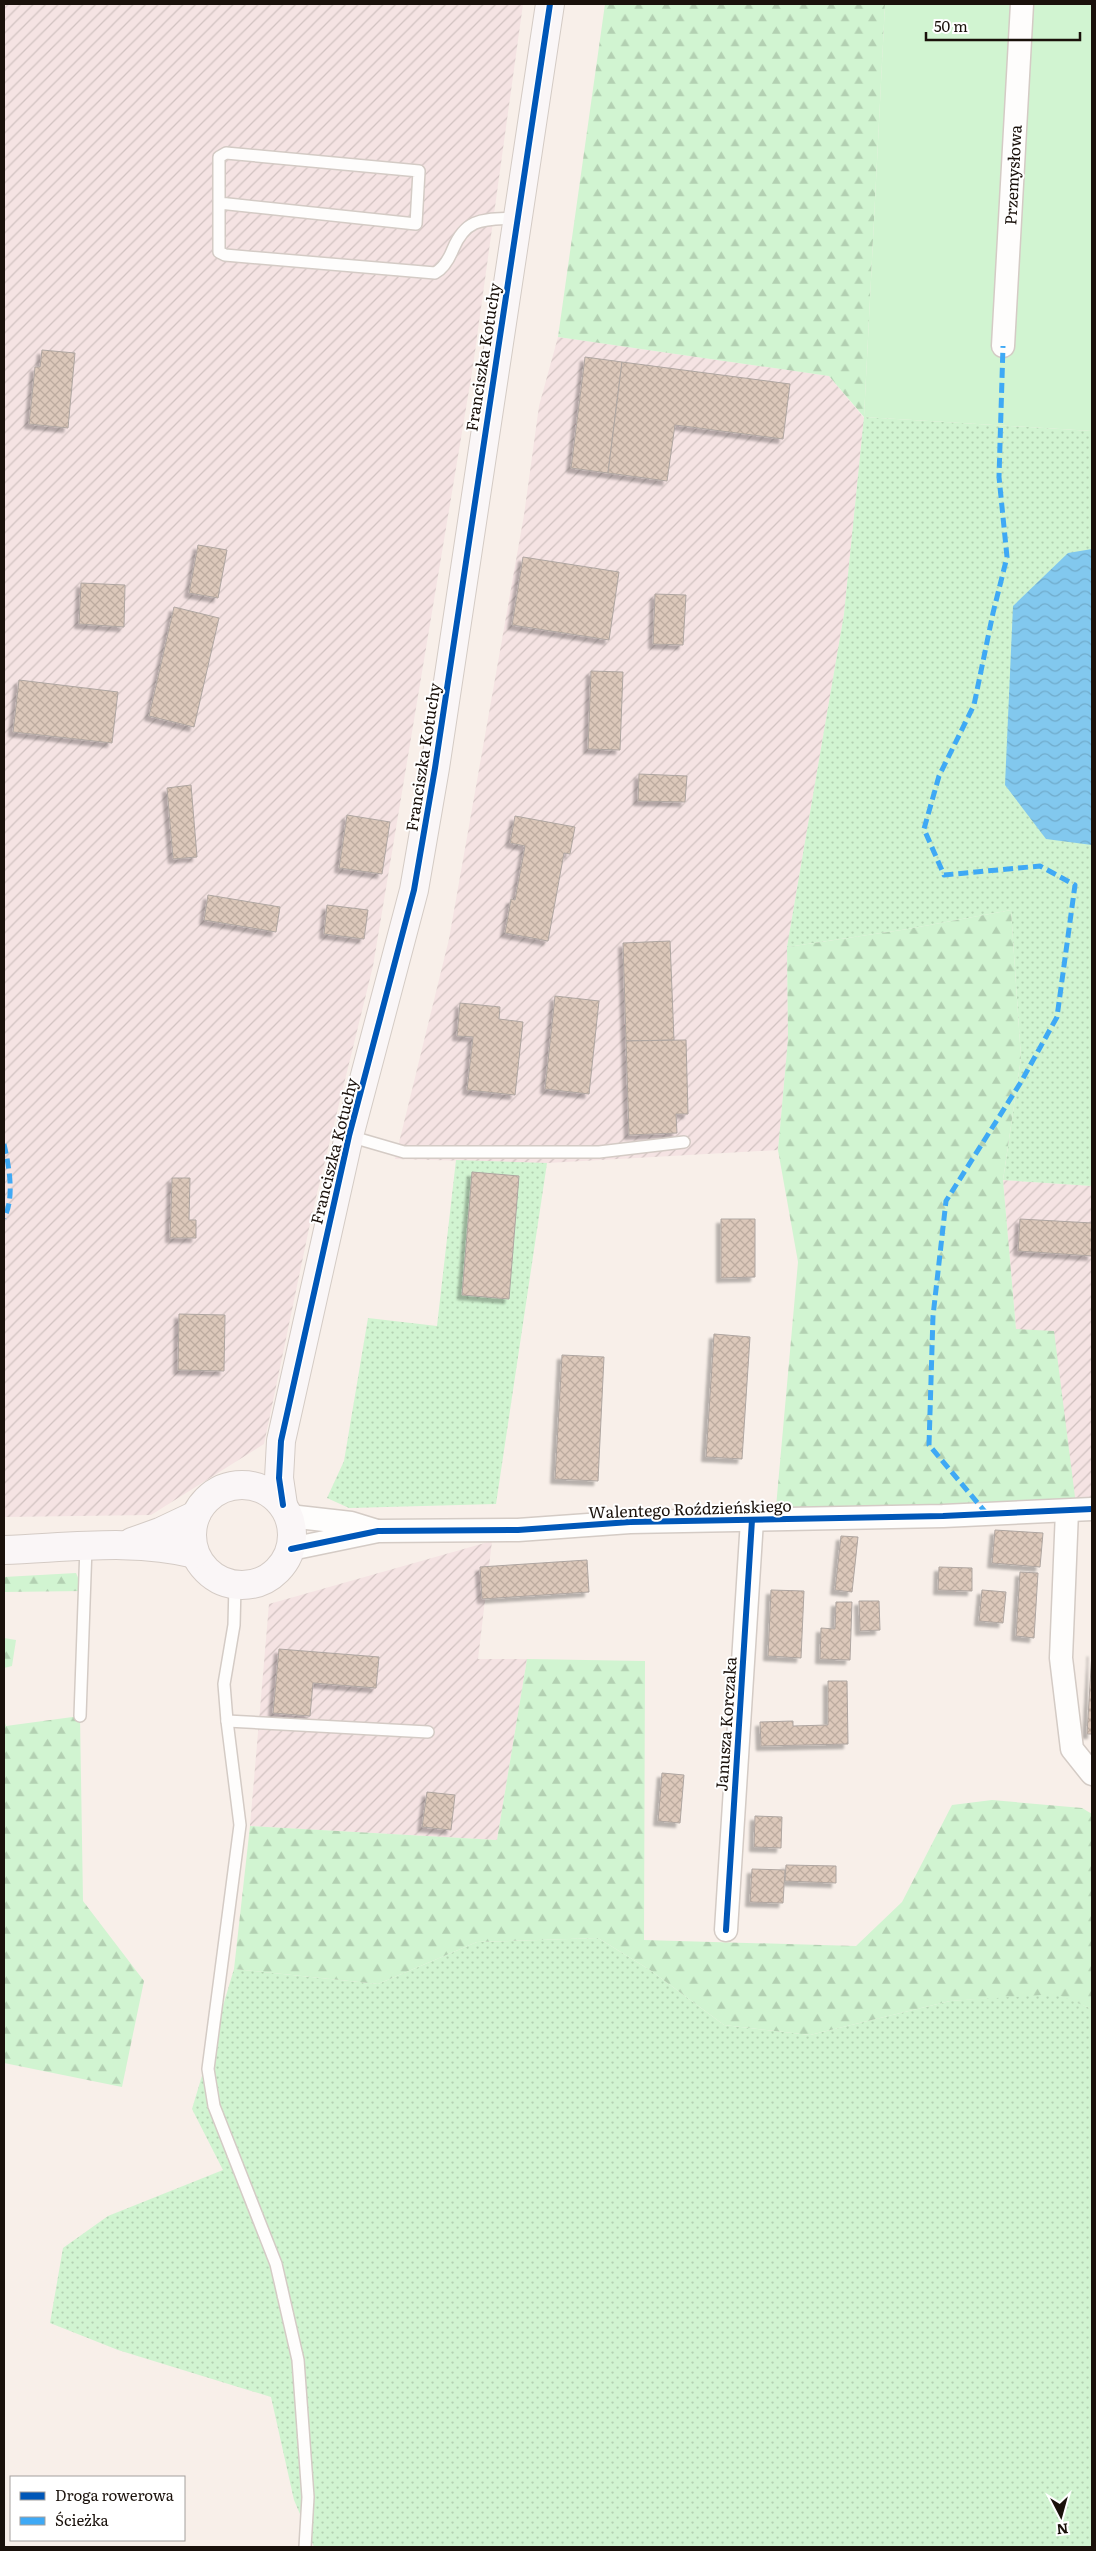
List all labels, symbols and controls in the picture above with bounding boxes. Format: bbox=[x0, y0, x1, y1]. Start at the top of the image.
scale bar bbox=[926, 10, 1080, 42]
text: 50 m bbox=[934, 14, 968, 37]
street label: Przemysłowa bbox=[997, 124, 1027, 226]
street label: Franciszka Kotuchy bbox=[458, 280, 506, 433]
street label: Franciszka Kotuchy bbox=[398, 680, 446, 833]
street label: Franciszka Kotuchy bbox=[303, 1075, 363, 1227]
street label: Walentego Roździeńskiego bbox=[588, 1492, 792, 1524]
street label: Janusza Korczaka bbox=[708, 1655, 742, 1792]
legend bbox=[10, 2476, 185, 2541]
text: Droga rowerowa bbox=[55, 2483, 175, 2506]
north arrow bbox=[1036, 2491, 1086, 2541]
text: Ścieżka bbox=[55, 2508, 110, 2531]
text: N bbox=[1055, 2519, 1069, 2541]

